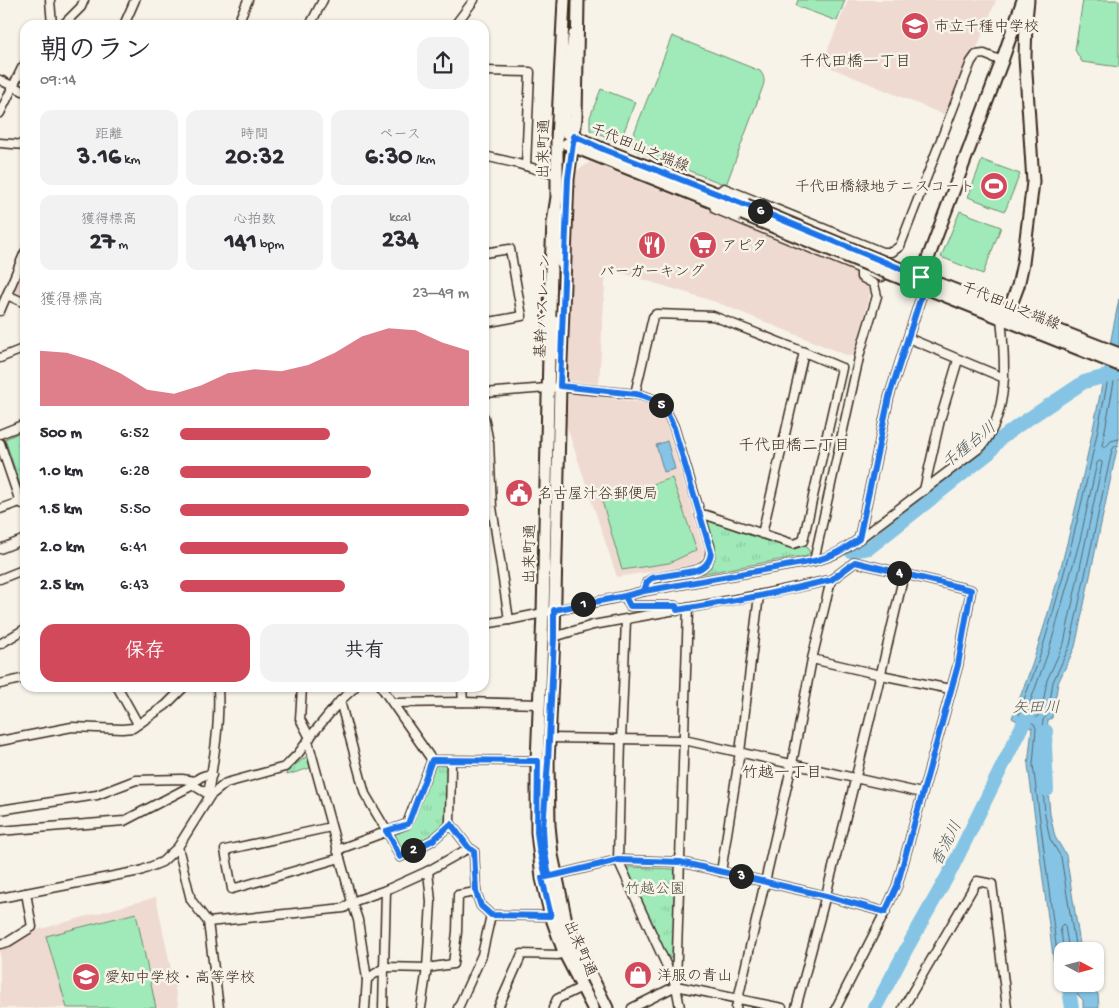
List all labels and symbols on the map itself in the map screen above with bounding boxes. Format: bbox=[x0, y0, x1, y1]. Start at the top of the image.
school or university icon: 市立千種中学校 bbox=[900, 11, 930, 41]
place label: 市立千種中学校 bbox=[934, 18, 1039, 37]
district label: 千代田橋一丁目 bbox=[799, 53, 911, 73]
street label: 出来町通 bbox=[534, 119, 555, 179]
street label: 千代田山之端線 bbox=[587, 120, 692, 177]
sports icon: 千代田橋緑地テニスコート bbox=[979, 171, 1009, 201]
place label: 千代田橋緑地テニスコート bbox=[795, 178, 975, 197]
pin: 6 bbox=[748, 198, 772, 224]
restaurant icon: バーガーキング bbox=[637, 230, 667, 260]
supermarket icon: アピタ bbox=[688, 230, 718, 260]
place label: アピタ bbox=[722, 238, 767, 256]
street label: 基幹バスレーン bbox=[531, 253, 556, 359]
pin bbox=[900, 256, 942, 298]
place label: バーガーキング bbox=[599, 263, 705, 282]
street label: 千代田山之端線 bbox=[958, 278, 1063, 335]
pin: 5 bbox=[648, 392, 674, 418]
water label: 千種台川 bbox=[939, 418, 1001, 474]
district label: 千代田橋二丁目 bbox=[738, 437, 850, 457]
public building icon: 名古屋汁谷郵便局 bbox=[504, 478, 534, 508]
place label: 名古屋汁谷郵便局 bbox=[538, 486, 658, 504]
street label: 出来町通 bbox=[520, 524, 541, 584]
pin: 4 bbox=[886, 560, 912, 586]
pin: 1 bbox=[570, 592, 596, 616]
water label: 矢田川 bbox=[1012, 699, 1060, 719]
district label: 竹越一丁目 bbox=[742, 764, 822, 784]
water label: 香流川 bbox=[928, 818, 967, 870]
pin: 2 bbox=[400, 838, 426, 862]
pin: 3 bbox=[728, 864, 754, 888]
park label: 竹越公園 bbox=[625, 881, 685, 899]
street label: 出来町通 bbox=[559, 917, 601, 980]
north arrow bbox=[1054, 942, 1104, 992]
shop icon: 洋服の青山 bbox=[623, 960, 653, 990]
school or university icon: 愛知中学校・高等学校 bbox=[71, 962, 101, 992]
place label: 洋服の青山 bbox=[657, 967, 732, 986]
place label: 愛知中学校・高等学校 bbox=[105, 969, 255, 988]

